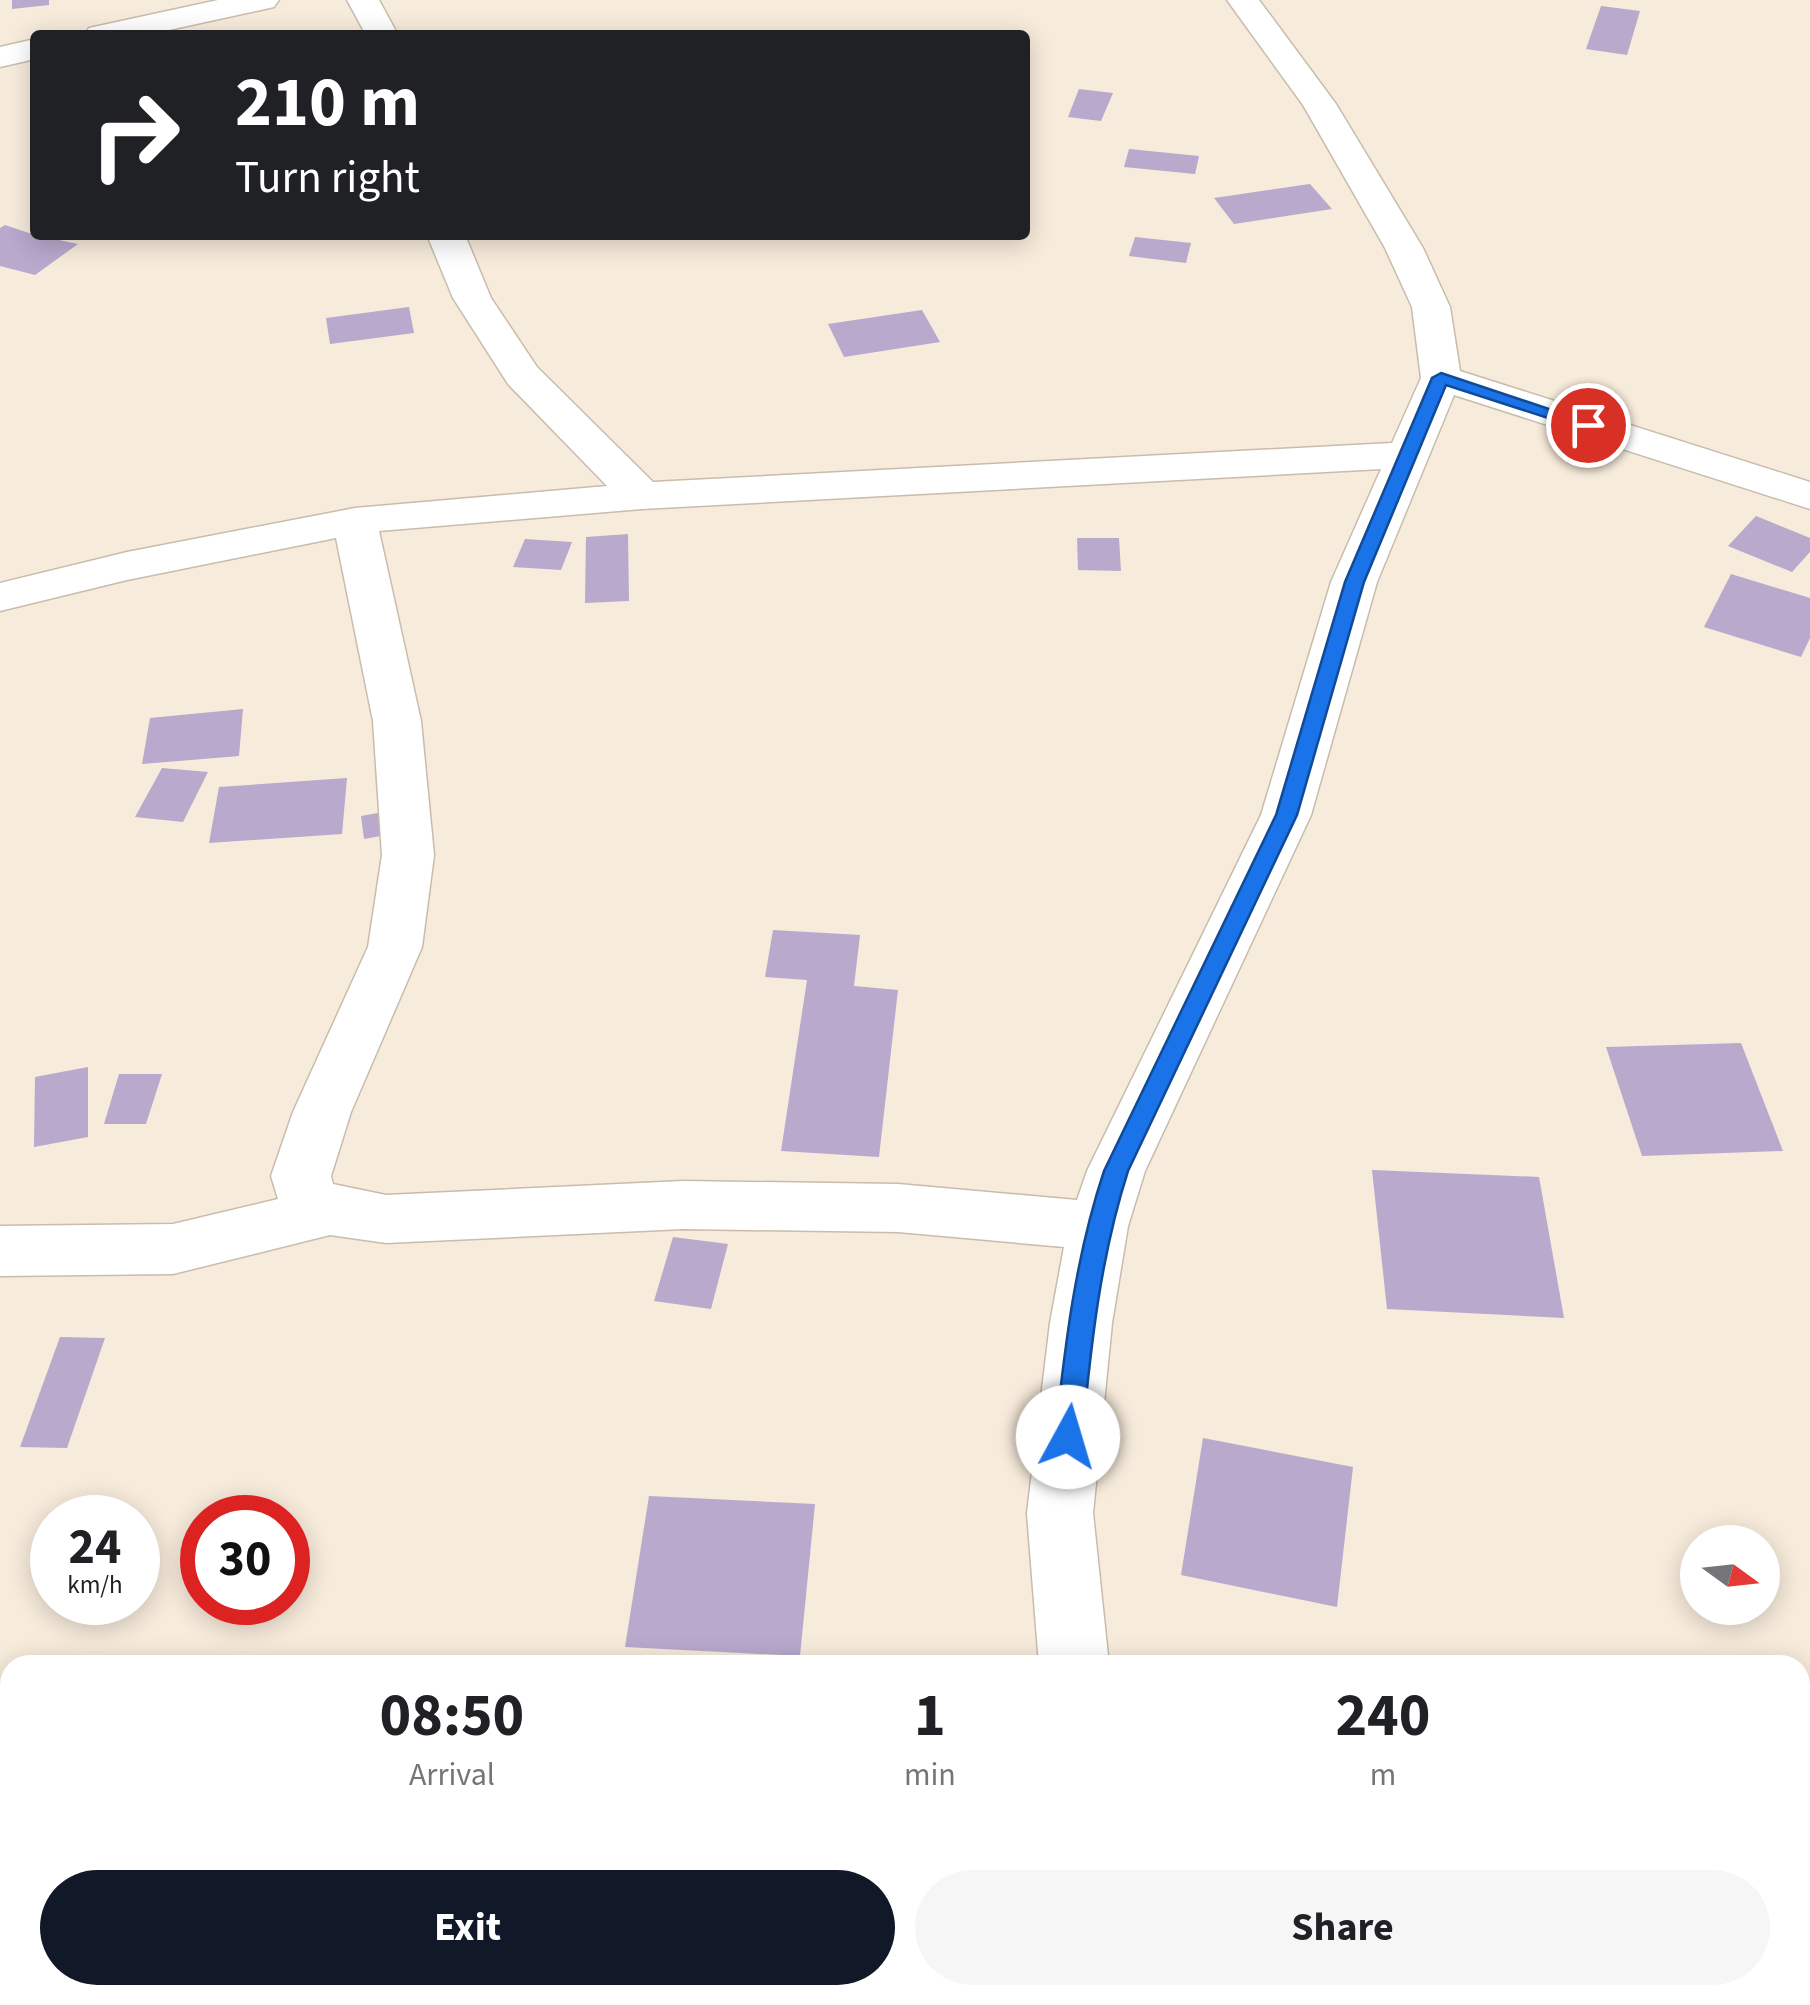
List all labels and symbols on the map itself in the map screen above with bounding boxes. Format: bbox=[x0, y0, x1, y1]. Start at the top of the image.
pin bbox=[1546, 383, 1631, 468]
position arrow bbox=[1016, 1385, 1120, 1489]
speed limit sign: 30 bbox=[180, 1495, 310, 1625]
north arrow bbox=[1680, 1525, 1780, 1625]

